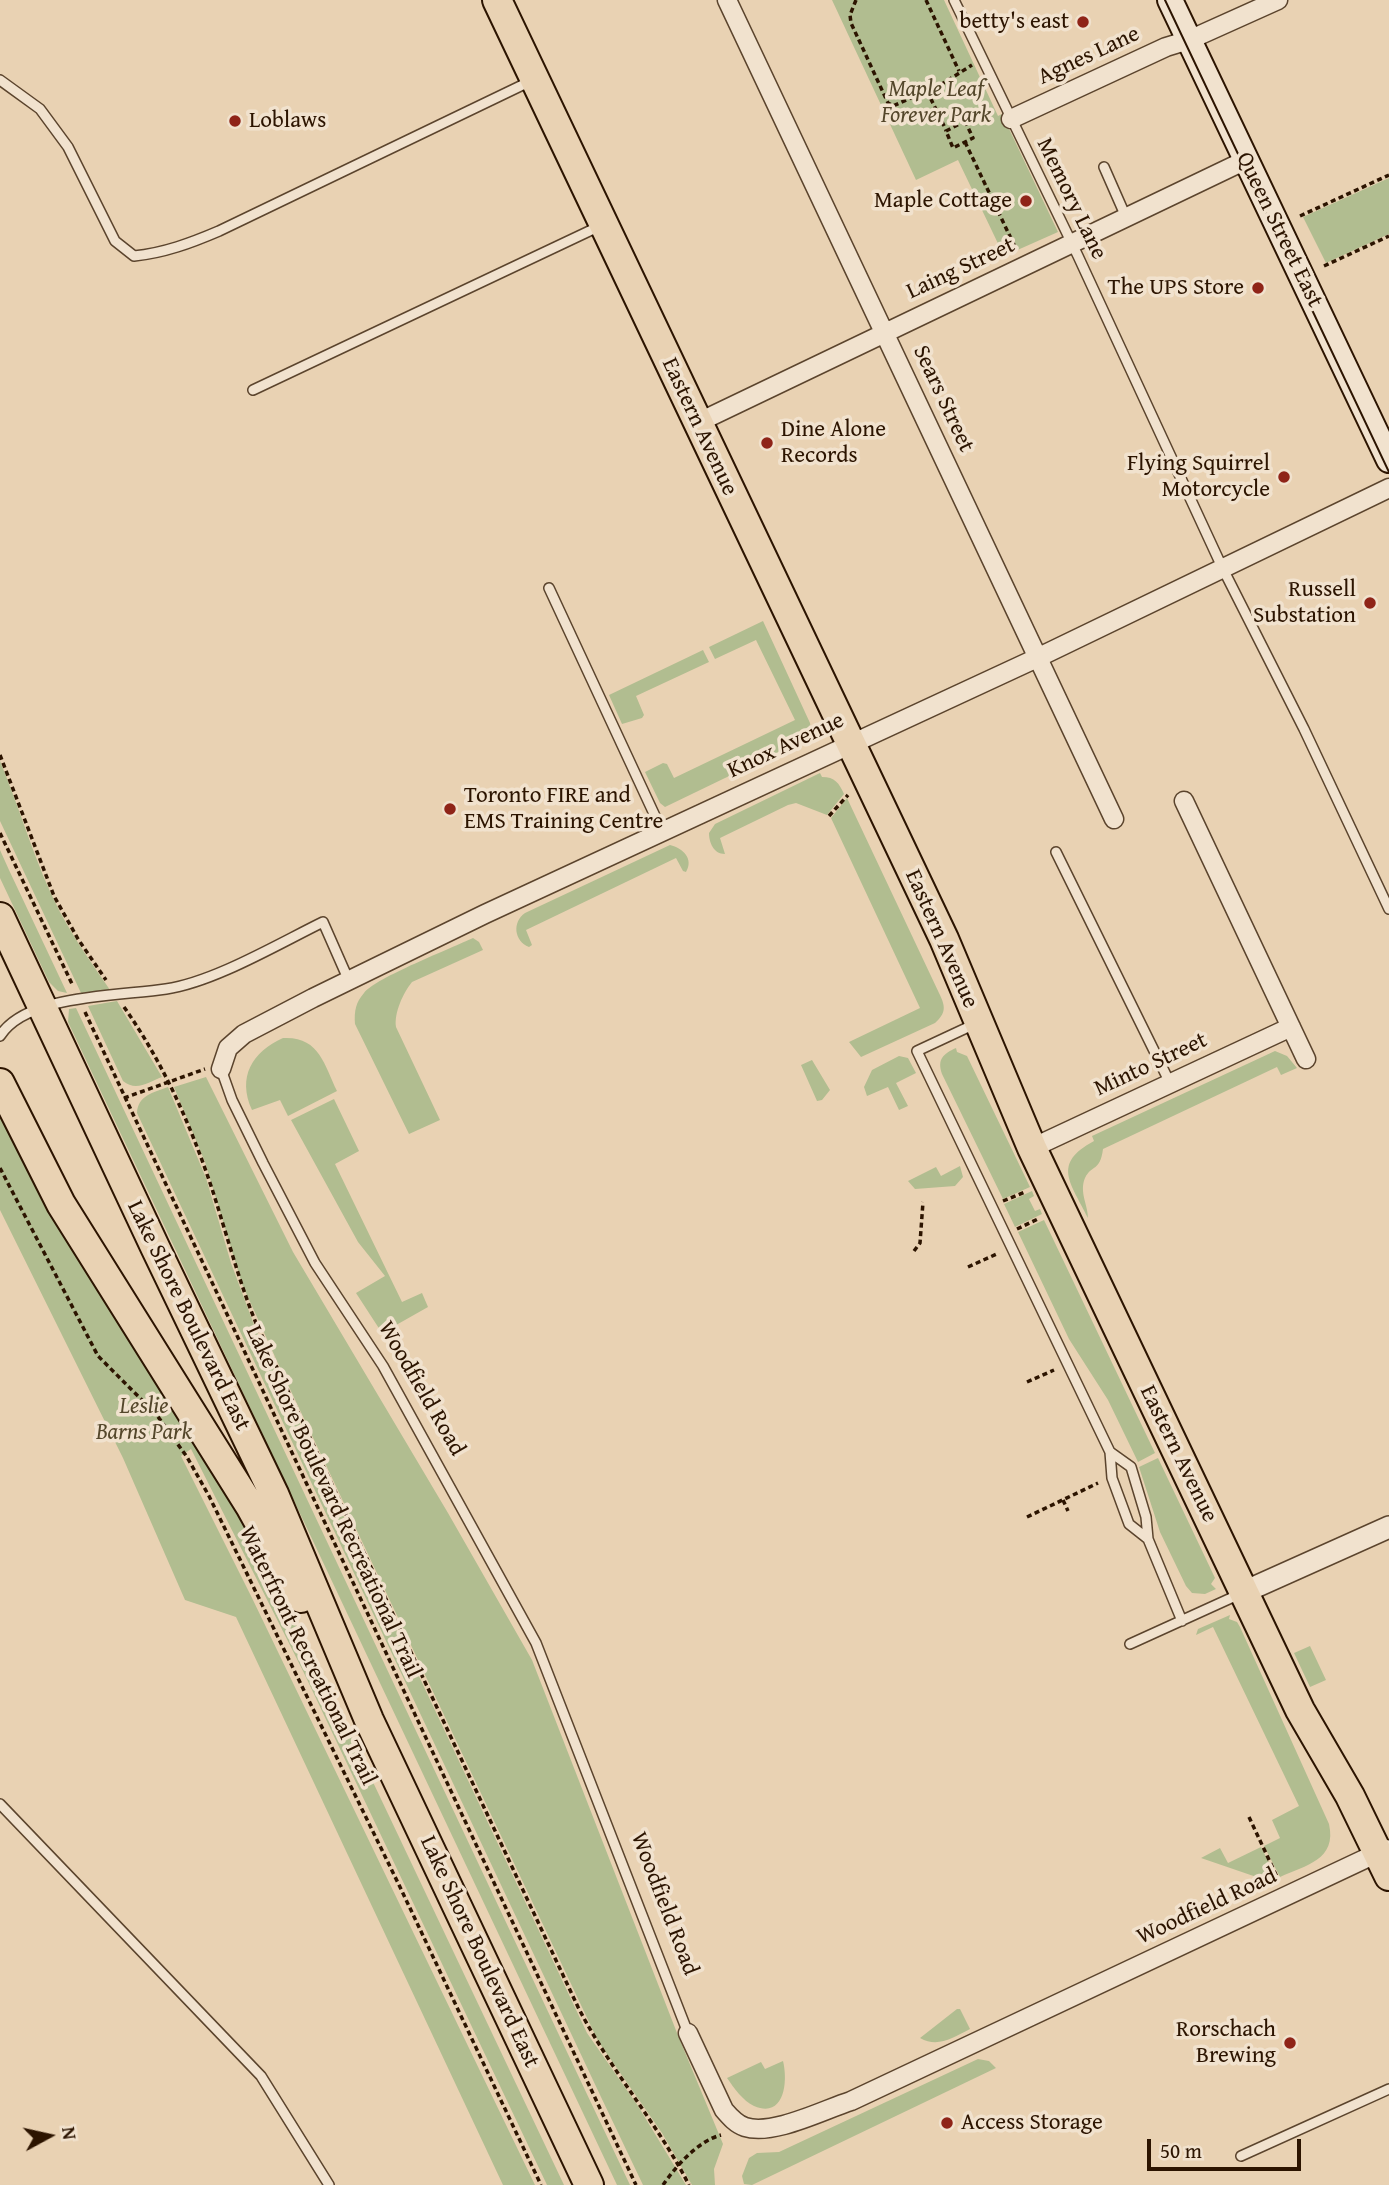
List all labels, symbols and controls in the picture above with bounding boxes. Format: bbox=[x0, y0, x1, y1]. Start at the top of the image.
place label: betty's east bbox=[960, 8, 1069, 36]
marker: betty's east bbox=[1075, 14, 1091, 30]
street label: Agnes Lane bbox=[1034, 20, 1144, 92]
park label: Maple Leaf Forever Park bbox=[881, 76, 991, 130]
place label: Loblaws bbox=[249, 107, 326, 135]
marker: Loblaws bbox=[227, 113, 243, 129]
street label: Memory Lane bbox=[1030, 134, 1112, 264]
street label: Queen Street East bbox=[1230, 148, 1328, 312]
place label: Maple Cottage bbox=[874, 187, 1012, 215]
marker: Maple Cottage bbox=[1018, 193, 1034, 209]
street label: Laing Street bbox=[903, 232, 1019, 306]
place label: The UPS Store bbox=[1108, 274, 1244, 302]
marker: The UPS Store bbox=[1250, 280, 1266, 296]
street label: Sears Street bbox=[906, 341, 980, 457]
street label: Eastern Avenue bbox=[655, 354, 743, 500]
place label: Dine Alone Records bbox=[781, 416, 886, 470]
marker: Dine Alone Records bbox=[759, 435, 775, 451]
place label: Flying Squirrel Motorcycle bbox=[1127, 450, 1270, 504]
marker: Flying Squirrel Motorcycle bbox=[1276, 469, 1292, 485]
place label: Russell Substation bbox=[1253, 576, 1356, 630]
marker: Russell Substation bbox=[1362, 595, 1378, 611]
street label: Knox Avenue bbox=[723, 707, 849, 785]
place label: Toronto FIRE and EMS Training Centre bbox=[464, 782, 663, 836]
marker: Toronto FIRE and EMS Training Centre bbox=[442, 801, 458, 817]
street label: Eastern Avenue bbox=[898, 865, 984, 1013]
street label: Minto Street bbox=[1090, 1027, 1212, 1103]
street label: Lake Shore Boulevard East bbox=[120, 1196, 256, 1436]
street label: Woodfield Road bbox=[371, 1317, 471, 1461]
street label: Lake Shore Boulevard Recreational Trail bbox=[239, 1321, 427, 1683]
street label: Eastern Avenue bbox=[1133, 1381, 1223, 1527]
park label: Leslie Barns Park bbox=[96, 1393, 192, 1447]
street label: Waterfront Recreational Trail bbox=[232, 1522, 382, 1790]
street label: Woodfield Road bbox=[624, 1829, 704, 1979]
street label: Lake Shore Boulevard East bbox=[413, 1832, 545, 2072]
street label: Woodfield Road bbox=[1133, 1863, 1281, 1951]
place label: Rorschach Brewing bbox=[1176, 2016, 1276, 2070]
marker: Rorschach Brewing bbox=[1282, 2035, 1298, 2051]
north arrow bbox=[14, 2101, 84, 2171]
place label: Access Storage bbox=[961, 2109, 1103, 2137]
marker: Access Storage bbox=[939, 2115, 955, 2131]
text: N bbox=[55, 2125, 85, 2141]
scale bar bbox=[1151, 2126, 1305, 2170]
text: 50 m bbox=[1160, 2135, 1202, 2166]

